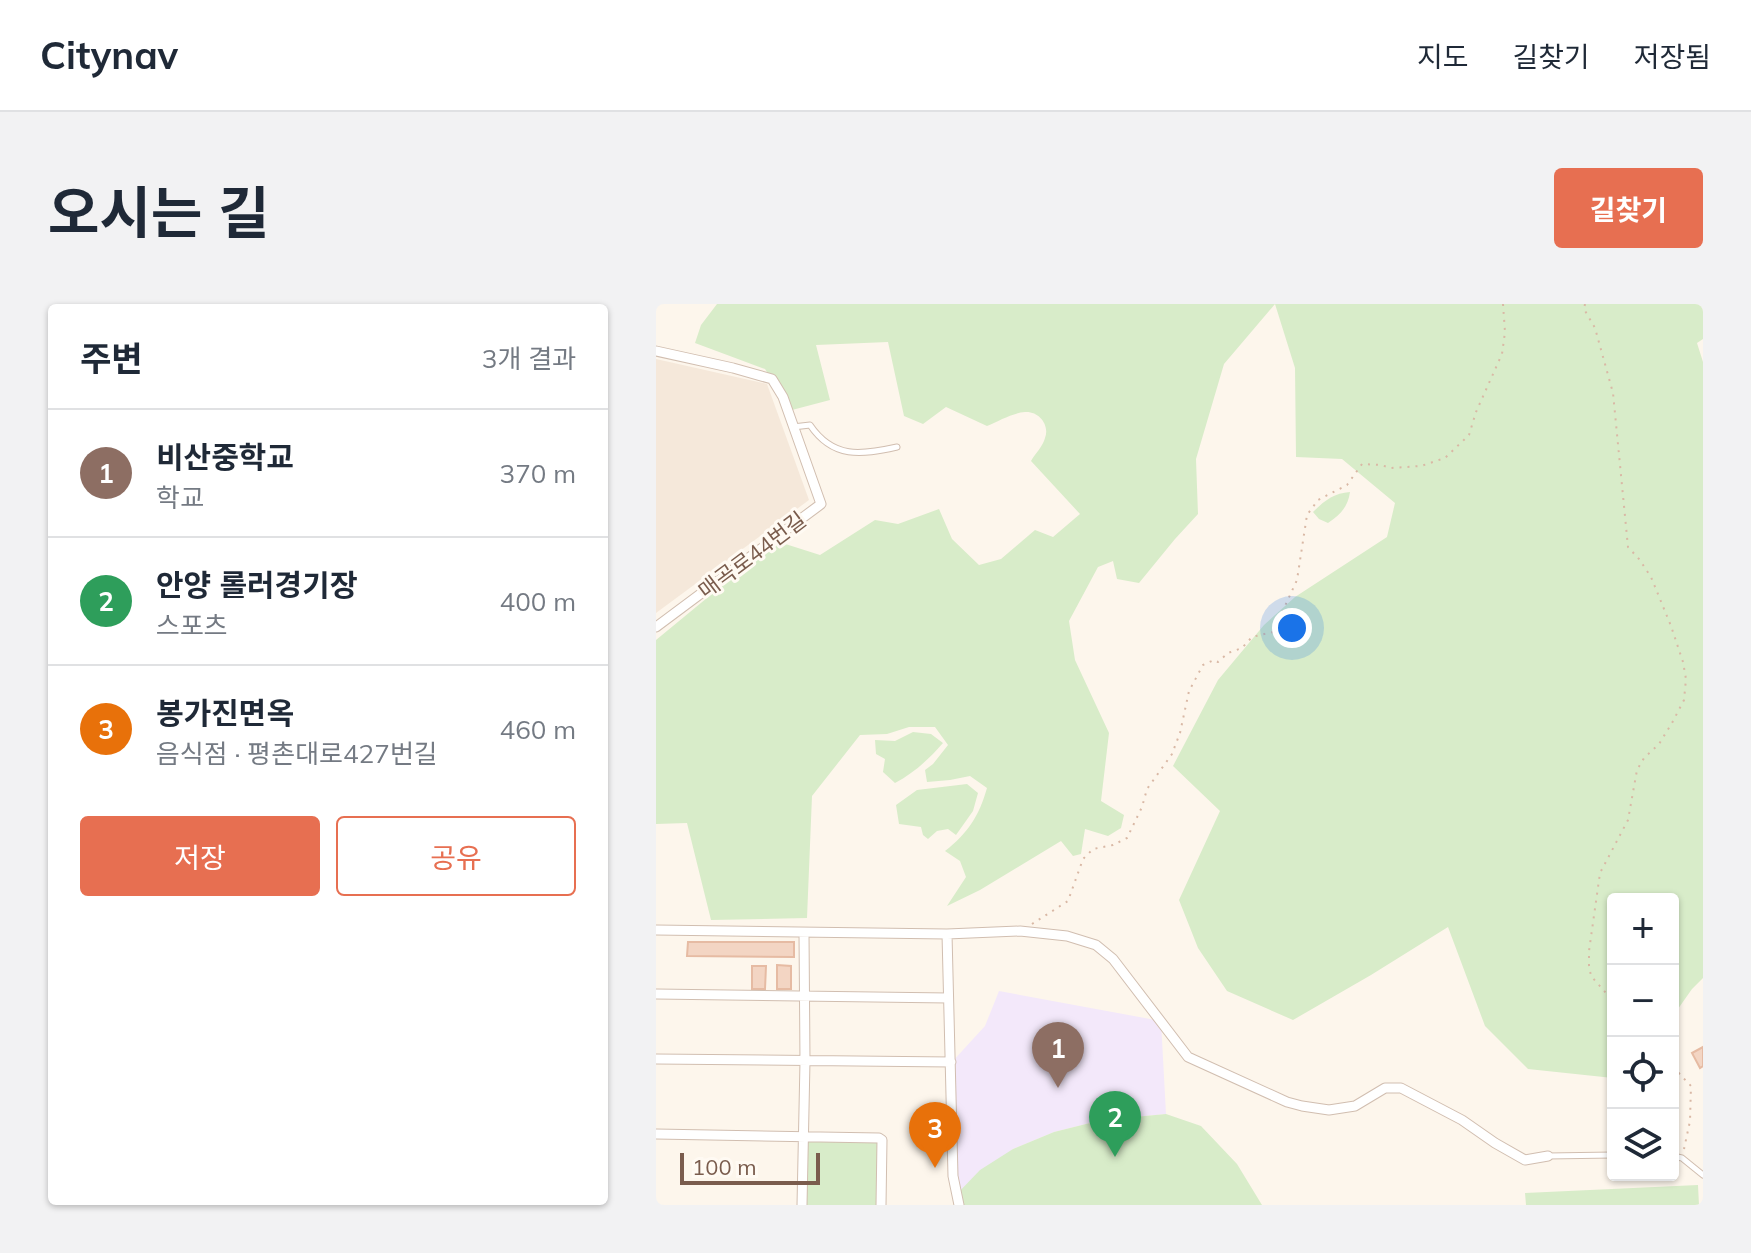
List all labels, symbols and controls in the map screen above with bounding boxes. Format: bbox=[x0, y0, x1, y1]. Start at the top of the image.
text: Citynav bbox=[40, 31, 178, 79]
text: 지도 bbox=[1417, 39, 1468, 74]
text: 길찾기 bbox=[1512, 39, 1590, 74]
text: 저장됨 bbox=[1634, 39, 1711, 74]
button: 길찾기 bbox=[1554, 168, 1703, 248]
text: 오시는 길 bbox=[48, 177, 269, 247]
text: 주변 bbox=[80, 337, 143, 380]
text: 3개 결과 bbox=[482, 342, 576, 375]
text: 비산중학교 bbox=[156, 438, 294, 476]
text: 1 bbox=[98, 457, 114, 490]
text: 370 m bbox=[500, 457, 576, 490]
text: 학교 bbox=[156, 481, 204, 514]
street label: 매곡로44번길 bbox=[693, 505, 811, 605]
text: 안양 롤러경기장 bbox=[156, 566, 357, 604]
text: 2 bbox=[98, 585, 114, 618]
text: 400 m bbox=[500, 585, 576, 618]
your location bbox=[1272, 608, 1312, 648]
text: 스포츠 bbox=[156, 609, 228, 642]
text: 봉가진면옥 bbox=[156, 694, 294, 732]
text: 3 bbox=[98, 713, 114, 746]
text: 460 m bbox=[500, 713, 576, 746]
text: 음식점 · 평촌대로427번길 bbox=[156, 737, 438, 770]
button: 저장 bbox=[80, 816, 320, 896]
button: 공유 bbox=[336, 816, 576, 896]
map controls bbox=[1607, 893, 1679, 1181]
button: + bbox=[1607, 893, 1679, 965]
button: − bbox=[1607, 965, 1679, 1037]
pin: 1 bbox=[1032, 1022, 1084, 1088]
button: locate bbox=[1607, 1037, 1679, 1109]
pin: 2 bbox=[1089, 1091, 1141, 1157]
pin: 3 bbox=[909, 1102, 961, 1168]
button: layers bbox=[1607, 1109, 1679, 1181]
scale bar bbox=[680, 1149, 820, 1185]
text: 100 m bbox=[692, 1153, 757, 1181]

